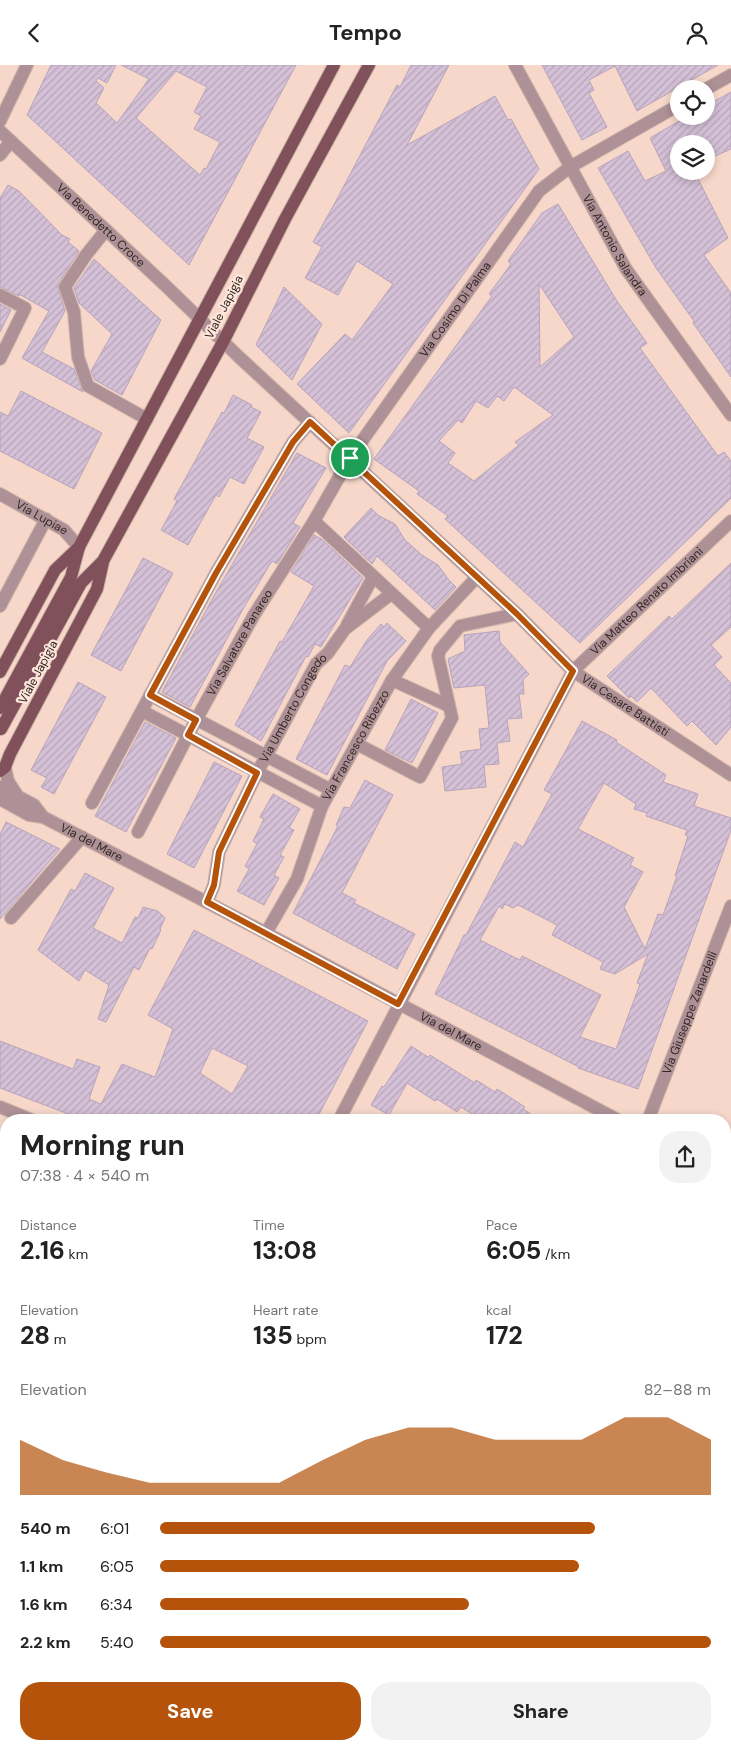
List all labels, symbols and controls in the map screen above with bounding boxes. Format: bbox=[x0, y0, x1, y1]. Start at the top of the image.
text: Tempo bbox=[329, 18, 402, 47]
icon: back bbox=[20, 19, 48, 47]
icon: person bbox=[683, 19, 711, 47]
map controls bbox=[670, 80, 715, 180]
button: locate bbox=[670, 80, 715, 125]
button: layers bbox=[670, 135, 715, 180]
street label: Via Benedetto Croce bbox=[53, 180, 149, 271]
street label: Via Antonio Salandra bbox=[579, 191, 651, 299]
street label: Via Cosimo Di Palma bbox=[416, 258, 494, 361]
street label: Viale Japigia bbox=[201, 273, 247, 341]
pin bbox=[329, 437, 371, 479]
icon: arrive bbox=[336, 444, 364, 472]
street label: Via Lupiae bbox=[13, 496, 71, 539]
street label: Via Matteo Renato Imbriani bbox=[587, 543, 707, 658]
street label: Via Salvatore Panareo bbox=[203, 586, 276, 699]
street label: Viale Japigia bbox=[15, 638, 61, 706]
street label: Via Umberto Congedo bbox=[256, 650, 331, 766]
street label: Via Cesare Battisti bbox=[578, 671, 672, 740]
street label: Via Francesco Ribezzo bbox=[319, 687, 393, 803]
street label: Via del Mare bbox=[57, 819, 126, 865]
street label: Via Giuseppe Zanardelli bbox=[658, 949, 721, 1077]
street label: Via del Mare bbox=[417, 1008, 485, 1054]
text: Morning run bbox=[20, 1127, 185, 1164]
button: share bbox=[659, 1131, 711, 1183]
text: 07:38 · 4 × 540 m bbox=[20, 1165, 149, 1186]
text: Distance bbox=[20, 1216, 77, 1234]
text: Time bbox=[253, 1216, 285, 1234]
text: Pace bbox=[486, 1216, 517, 1234]
text: 2.16 bbox=[20, 1234, 65, 1267]
text: 13:08 bbox=[253, 1234, 317, 1267]
text: 6:05 bbox=[486, 1234, 541, 1267]
text: km bbox=[65, 1245, 88, 1263]
text: /km bbox=[541, 1245, 570, 1263]
text: Elevation bbox=[20, 1301, 78, 1319]
text: Heart rate bbox=[253, 1301, 318, 1319]
text: kcal bbox=[486, 1301, 511, 1319]
text: 28 bbox=[20, 1319, 50, 1352]
text: 135 bbox=[253, 1319, 293, 1352]
text: 172 bbox=[486, 1319, 523, 1352]
text: m bbox=[50, 1330, 66, 1348]
text: bpm bbox=[293, 1330, 326, 1348]
text: Elevation bbox=[20, 1379, 87, 1400]
text: 82–88 m bbox=[644, 1379, 711, 1400]
text: 540 m bbox=[20, 1518, 70, 1539]
text: 6:01 bbox=[100, 1518, 129, 1539]
text: 1.1 km bbox=[20, 1556, 63, 1577]
text: 6:05 bbox=[100, 1556, 134, 1577]
text: 1.6 km bbox=[20, 1594, 68, 1615]
text: 6:34 bbox=[100, 1594, 132, 1615]
text: 2.2 km bbox=[20, 1632, 71, 1653]
text: 5:40 bbox=[100, 1632, 134, 1653]
button: Save bbox=[20, 1682, 361, 1740]
button: Share bbox=[371, 1682, 711, 1740]

